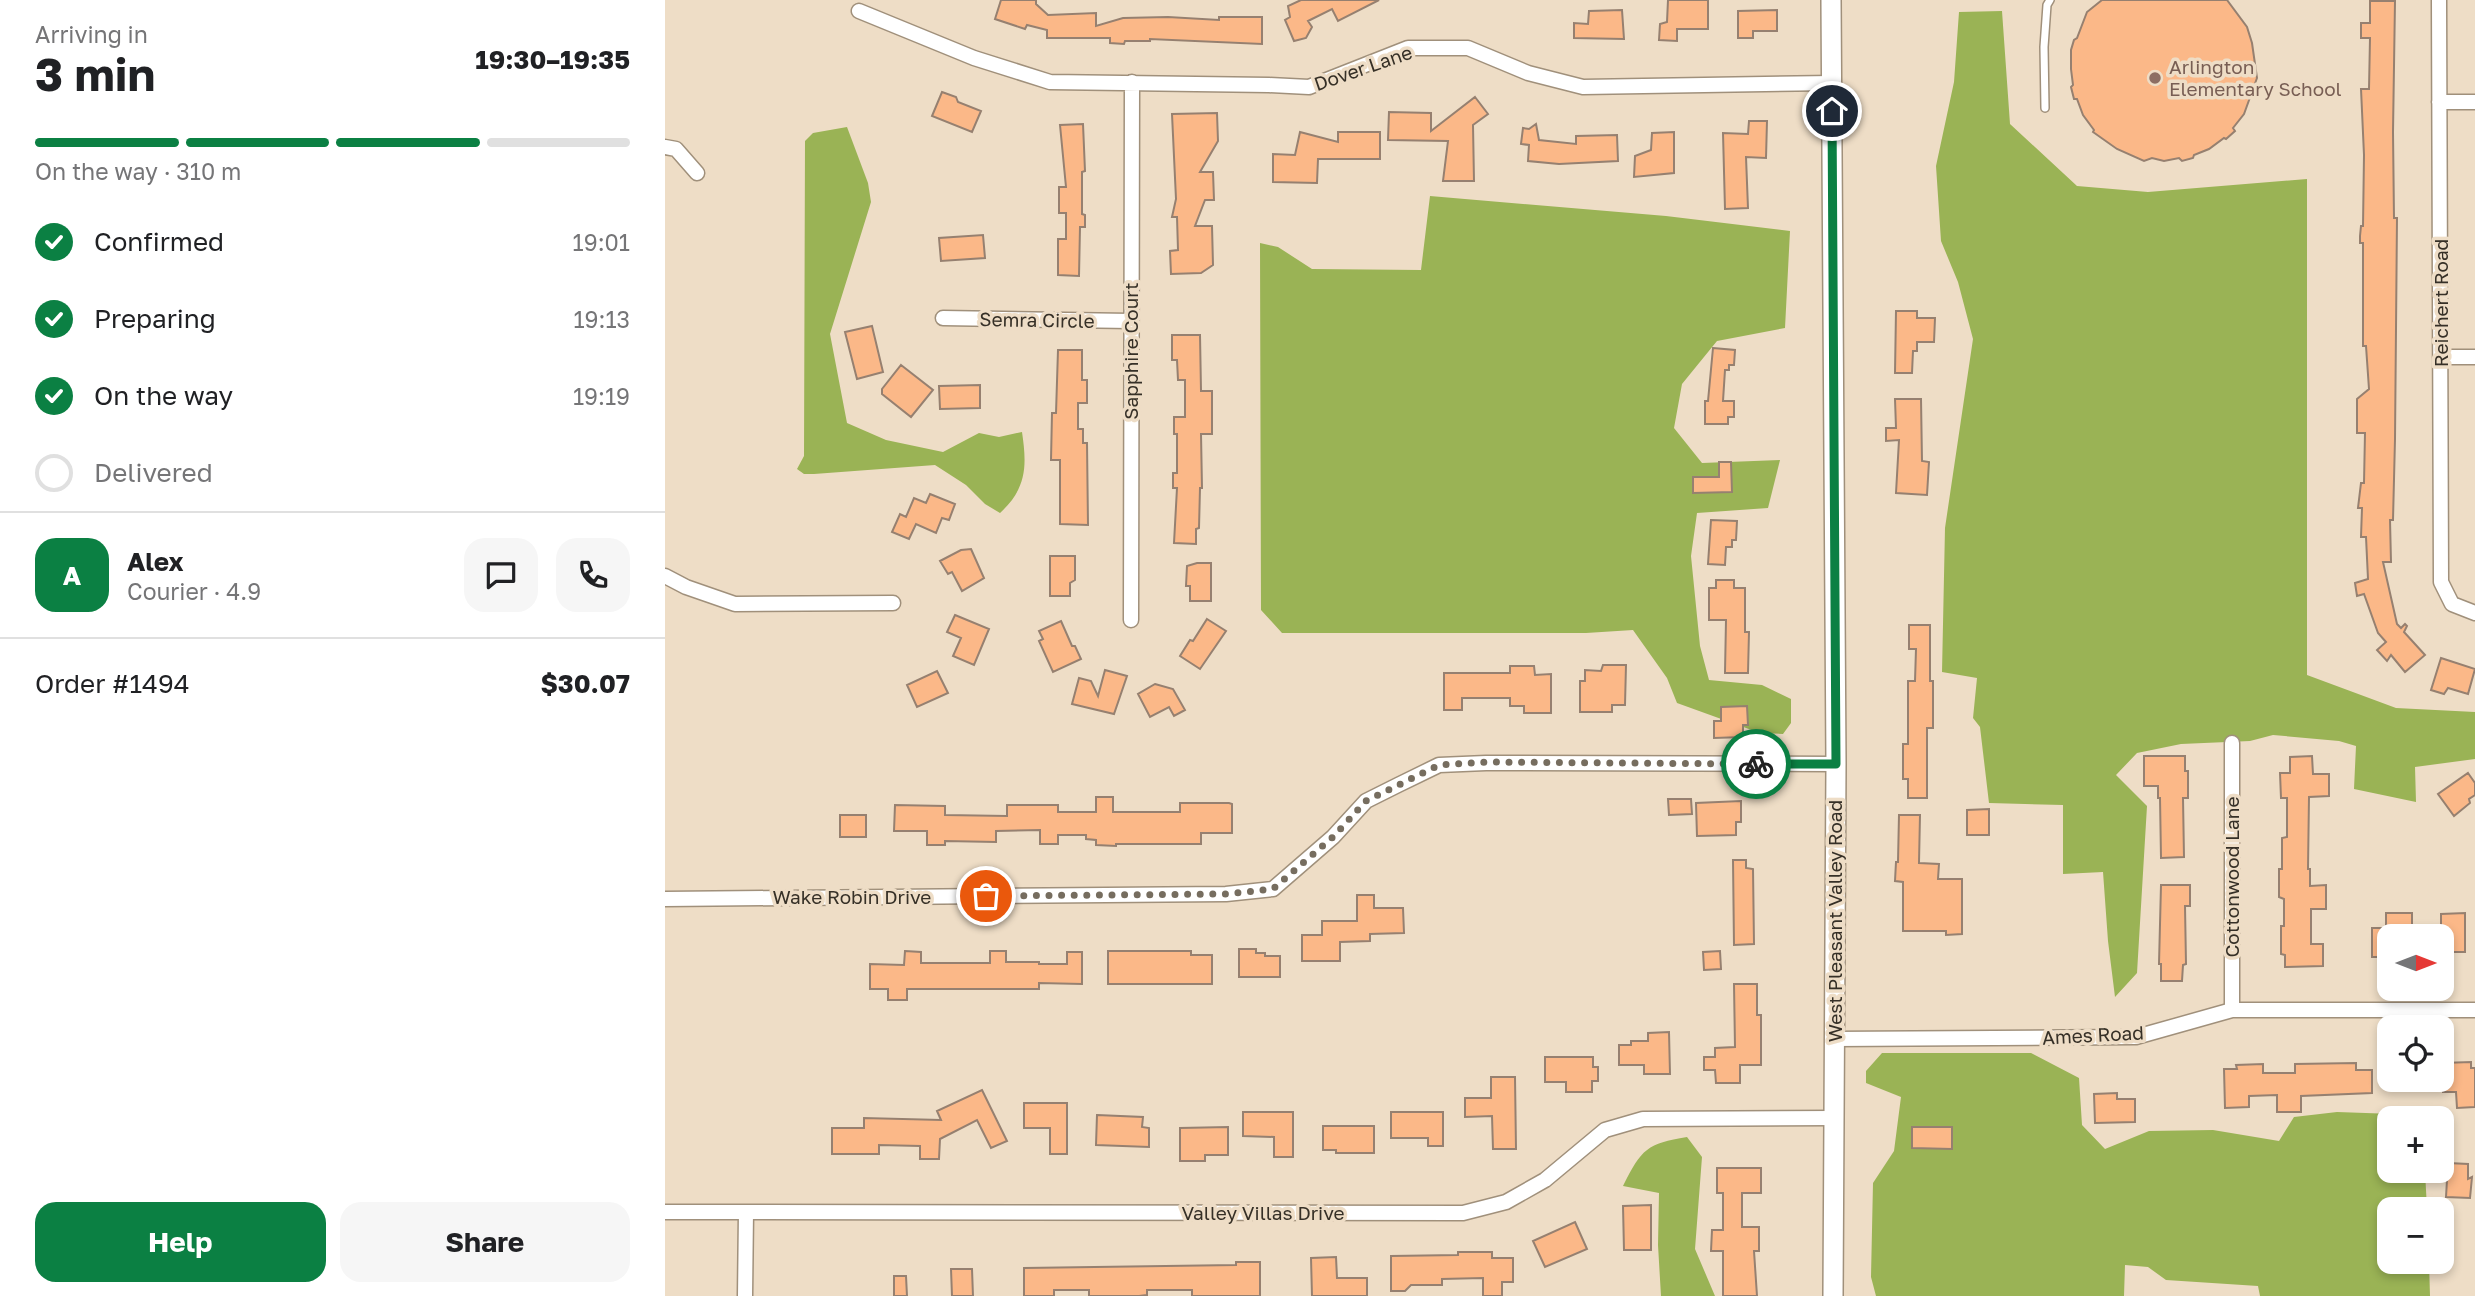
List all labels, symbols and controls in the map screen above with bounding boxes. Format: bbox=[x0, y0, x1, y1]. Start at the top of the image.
text: Arriving in bbox=[35, 20, 148, 48]
street label: Dover Lane bbox=[1311, 40, 1415, 95]
text: 19:30–19:35 bbox=[475, 44, 630, 75]
text: 3 min bbox=[35, 46, 155, 101]
place label: Arlington Elementary School bbox=[2169, 55, 2342, 100]
marker: Arlington Elementary School bbox=[2147, 70, 2163, 86]
pin bbox=[1802, 81, 1862, 141]
icon: home bbox=[1813, 92, 1851, 130]
text: On the way · 310 m bbox=[35, 157, 241, 185]
icon: check bbox=[35, 223, 73, 261]
text: Confirmed bbox=[94, 226, 224, 257]
text: 19:01 bbox=[573, 228, 630, 256]
street label: Reichert Road bbox=[2429, 239, 2452, 367]
street label: Sapphire Court bbox=[1119, 282, 1142, 420]
icon: check bbox=[35, 300, 73, 338]
text: Preparing bbox=[94, 303, 216, 334]
text: 19:13 bbox=[573, 305, 630, 333]
street label: Semra Circle bbox=[979, 307, 1095, 332]
icon: check bbox=[35, 377, 73, 415]
text: On the way bbox=[94, 380, 233, 411]
text: 19:19 bbox=[573, 382, 630, 410]
text: Delivered bbox=[94, 457, 213, 488]
button: chat bbox=[464, 538, 538, 612]
button: phone bbox=[556, 538, 630, 612]
text: Alex bbox=[127, 546, 184, 577]
text: A bbox=[63, 560, 81, 591]
text: Courier · 4.9 bbox=[127, 577, 261, 605]
text: Order #1494 bbox=[35, 668, 190, 699]
text: $30.07 bbox=[540, 668, 630, 699]
courier bbox=[1721, 729, 1791, 799]
icon: bike bbox=[1737, 745, 1775, 783]
street label: Cottonwood Lane bbox=[2220, 796, 2243, 958]
street label: West Pleasant Valley Road bbox=[1823, 800, 1846, 1042]
pin bbox=[956, 866, 1016, 926]
icon: bag bbox=[967, 877, 1005, 915]
street label: Wake Robin Drive bbox=[773, 885, 931, 908]
north arrow bbox=[2377, 924, 2453, 1001]
map controls bbox=[2377, 924, 2454, 1274]
button: locate bbox=[2377, 1015, 2454, 1092]
street label: Ames Road bbox=[2041, 1020, 2144, 1049]
button: + bbox=[2377, 1106, 2454, 1183]
button: − bbox=[2377, 1197, 2454, 1274]
street label: Valley Villas Drive bbox=[1182, 1201, 1344, 1224]
button: Help bbox=[35, 1202, 326, 1282]
button: Share bbox=[340, 1202, 630, 1282]

